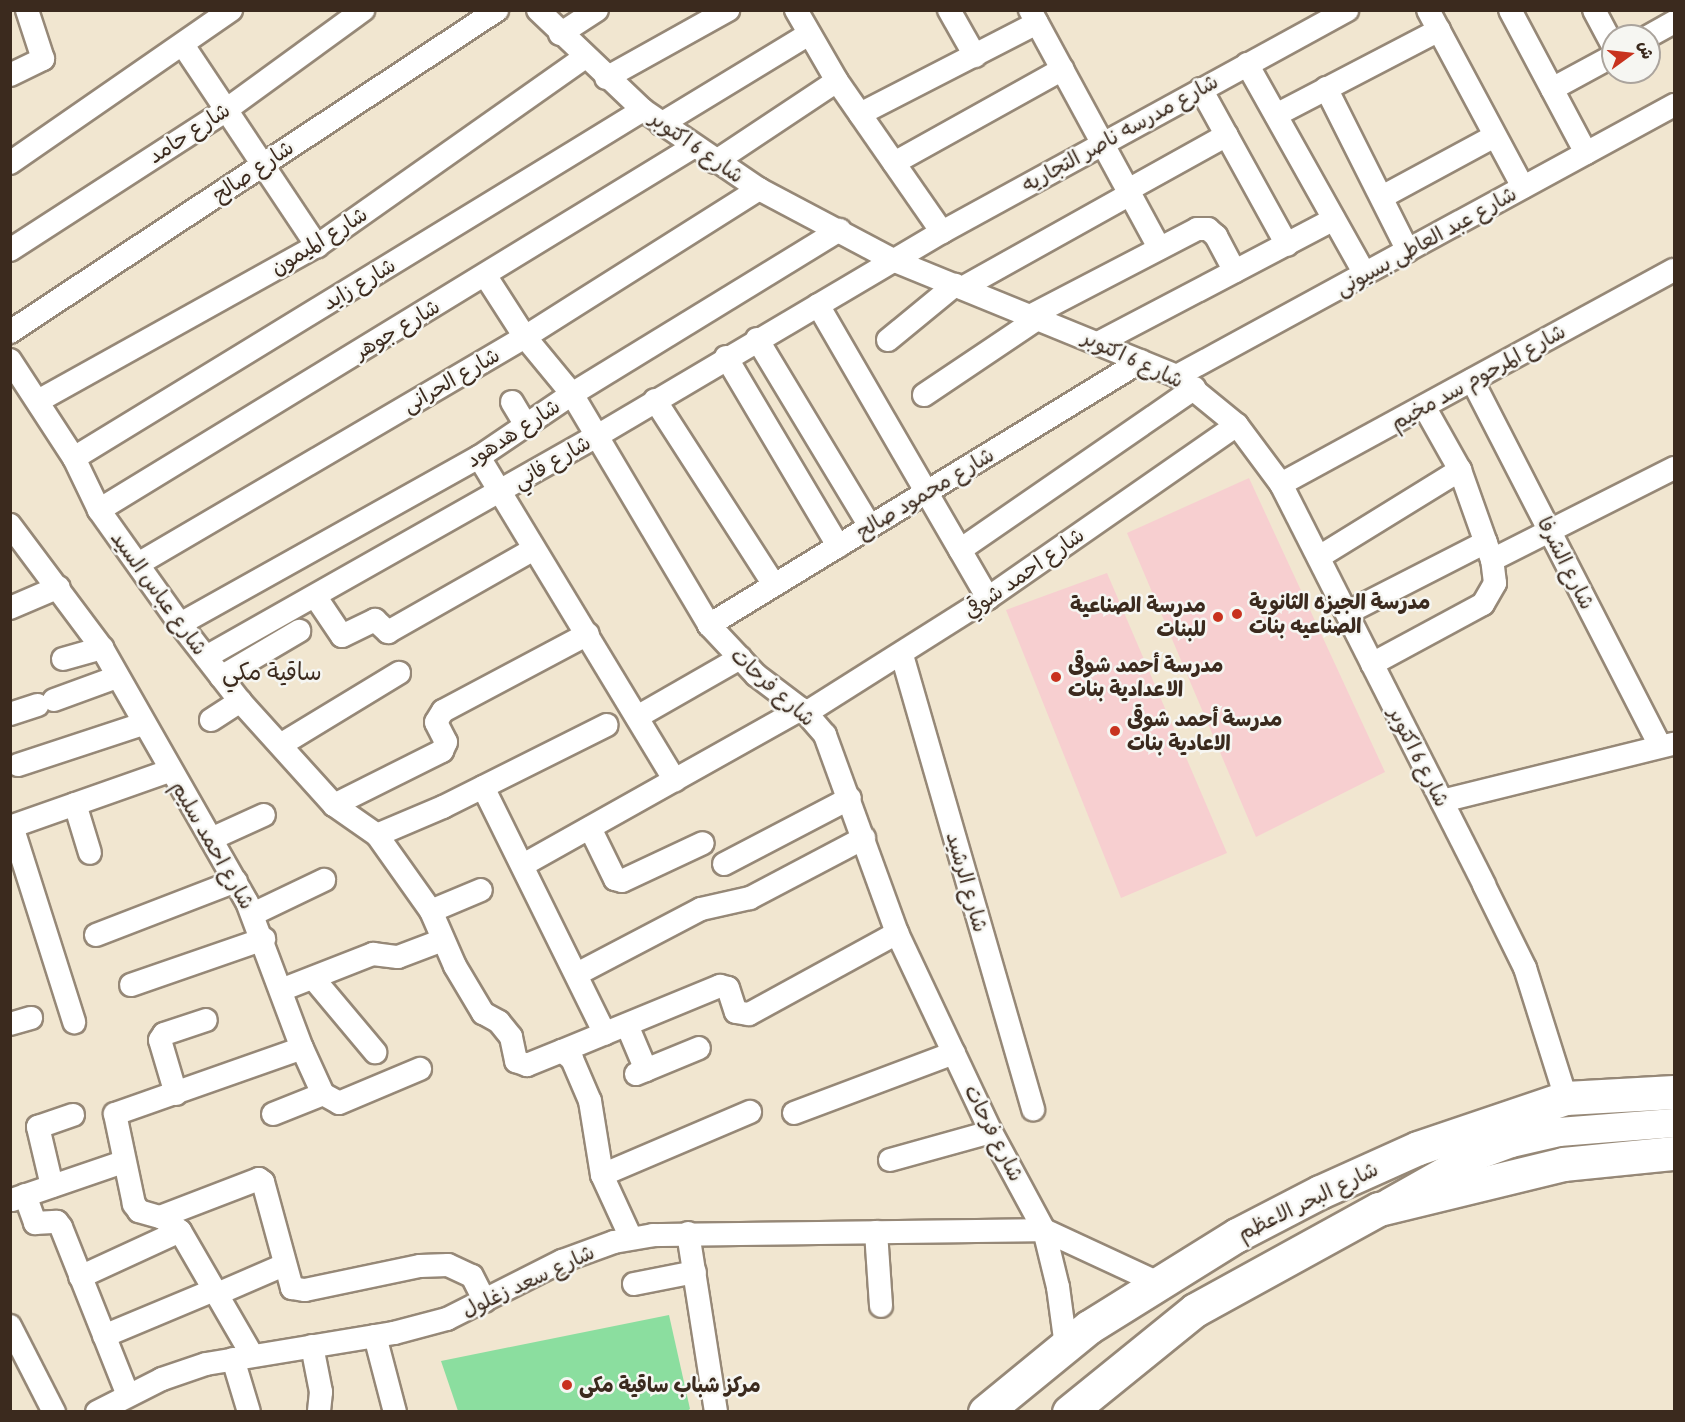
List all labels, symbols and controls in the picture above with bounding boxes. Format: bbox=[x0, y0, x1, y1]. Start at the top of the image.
north arrow bbox=[1601, 24, 1661, 84]
text: ش bbox=[1634, 38, 1659, 61]
street label: شارع مدرسه ناصر التجاريه bbox=[1017, 69, 1223, 197]
street label: شارع حامد bbox=[143, 97, 235, 169]
street label: شارع 6 اكتوبر bbox=[645, 106, 749, 188]
street label: شارع صالح bbox=[207, 135, 299, 207]
street label: شارع عبد العاطى بسيونى bbox=[1331, 181, 1521, 301]
street label: شارع الميمون bbox=[266, 201, 372, 281]
street label: شارع زايد bbox=[318, 252, 400, 316]
street label: شارع جوهر bbox=[350, 294, 444, 364]
street label: شارع المرحوم سد مخيم bbox=[1386, 318, 1570, 436]
street label: شارع 6 اكتوبر bbox=[1079, 325, 1187, 393]
street label: شارع الحرانى bbox=[398, 342, 504, 418]
street label: شارع هدهود bbox=[461, 393, 565, 473]
street label: شارع فاني bbox=[509, 430, 595, 494]
street label: شارع محمود صالح bbox=[851, 442, 999, 544]
street label: شارع الشرفا bbox=[1532, 512, 1600, 614]
street label: شارع احمد شوقي bbox=[959, 522, 1089, 624]
street label: شارع عباس السيد bbox=[105, 526, 213, 660]
place label: مدرسة الجيزه الثانوية الصناعيه بنات bbox=[1249, 589, 1430, 639]
place label: مدرسة الصناعية للبنات bbox=[1070, 592, 1206, 642]
marker: مدرسة الجيزه الثانوية الصناعيه بنات bbox=[1230, 607, 1244, 621]
marker: مدرسة الصناعية للبنات bbox=[1211, 610, 1225, 624]
street label: شارع فرحات bbox=[726, 643, 820, 731]
place label: مدرسة أحمد شوقى الاعدادية بنات bbox=[1068, 652, 1223, 702]
district label: ساقية مكي bbox=[222, 658, 322, 686]
marker: مدرسة أحمد شوقى الاعدادية بنات bbox=[1049, 670, 1063, 684]
street label: شارع 6 اكتوبر bbox=[1383, 703, 1455, 811]
place label: مدرسة أحمد شوقى الاعادية بنات bbox=[1127, 706, 1282, 756]
marker: مدرسة أحمد شوقى الاعادية بنات bbox=[1108, 724, 1122, 738]
street label: شارع احمد سليم bbox=[166, 776, 260, 914]
street label: شارع الرشيد bbox=[941, 829, 993, 935]
street label: شارع فرحات bbox=[959, 1081, 1029, 1185]
street label: شارع البحر الاعظم bbox=[1234, 1156, 1382, 1246]
street label: شارع سعد زغلول bbox=[458, 1239, 598, 1323]
place label: مركز شباب ساقية مكى bbox=[579, 1372, 761, 1398]
marker: مركز شباب ساقية مكى bbox=[560, 1378, 574, 1392]

